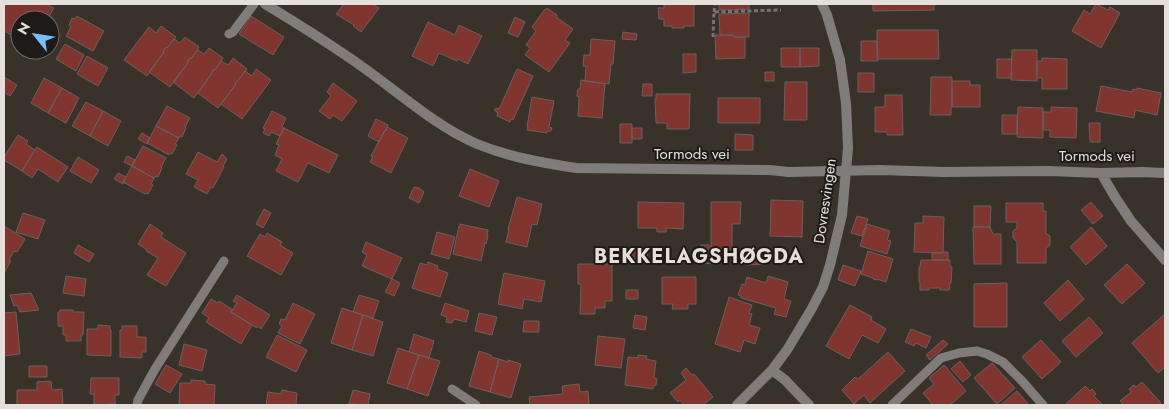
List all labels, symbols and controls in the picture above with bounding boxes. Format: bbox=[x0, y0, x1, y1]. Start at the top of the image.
north arrow bbox=[10, 10, 60, 60]
text: N bbox=[12, 19, 35, 38]
street label: Tormods vei bbox=[654, 143, 730, 165]
street label: Tormods vei bbox=[1059, 145, 1135, 167]
street label: Dovresvingen bbox=[808, 157, 842, 245]
district label: BEKKELAGSHØGDA bbox=[594, 242, 804, 271]

